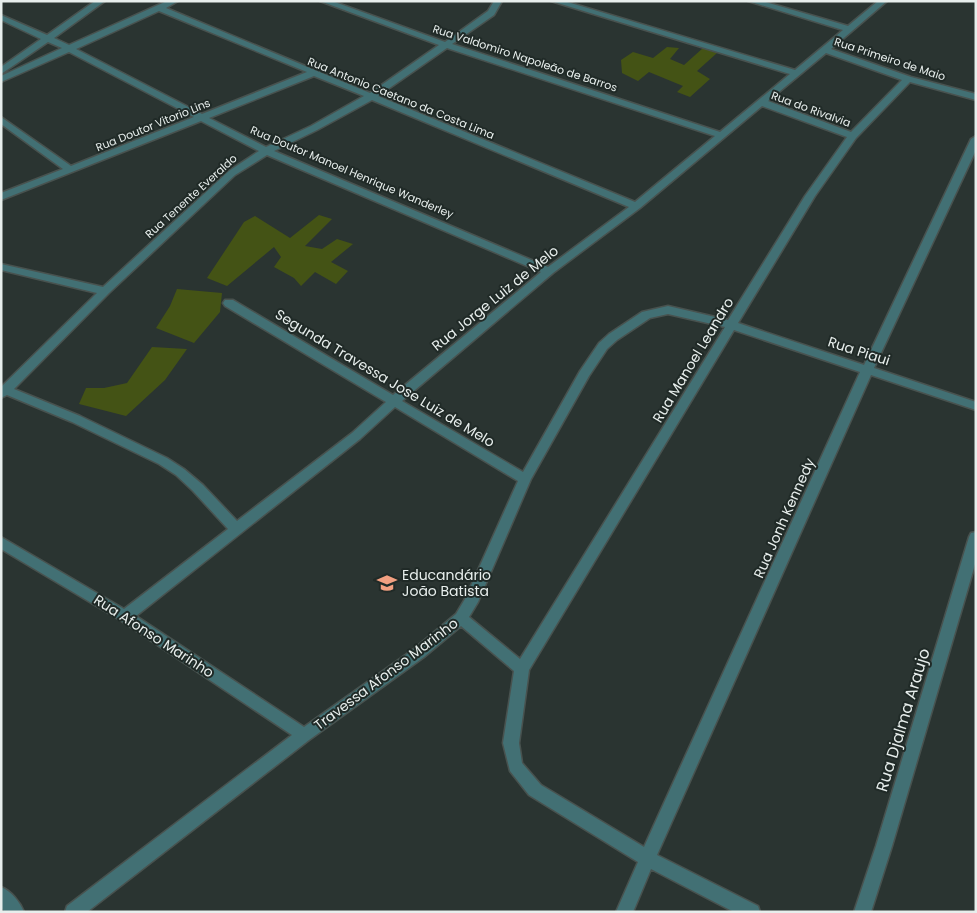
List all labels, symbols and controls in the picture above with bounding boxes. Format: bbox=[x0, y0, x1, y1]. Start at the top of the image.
street label: Rua Valdomiro Napoleão de Barros bbox=[431, 21, 620, 96]
street label: Rua Primeiro de Maio bbox=[832, 33, 948, 85]
street label: Rua Antonio Caetano da Costa Lima bbox=[305, 53, 497, 143]
street label: Rua do Rivalvia bbox=[769, 87, 853, 131]
street label: Rua Doutor Vitorio Lins bbox=[93, 95, 213, 155]
street label: Rua Doutor Manoel Henrique Wanderley bbox=[248, 122, 457, 223]
street label: Rua Tenente Everaldo bbox=[141, 150, 241, 242]
street label: Rua Jorge Luiz de Melo bbox=[427, 241, 563, 355]
street label: Rua Manoel Leandro bbox=[648, 294, 738, 426]
street label: Segunda Travessa Jose Luiz de Melo bbox=[271, 304, 499, 452]
street label: Rua Piaui bbox=[825, 332, 893, 370]
street label: Rua Jonh Kennedy bbox=[748, 455, 820, 581]
place label: Educandário João Batista bbox=[402, 565, 491, 601]
school or university icon: Educandário João Batista bbox=[376, 572, 398, 594]
street label: Rua Afonso Marinho bbox=[90, 590, 218, 682]
street label: Travessa Afonso Marinho bbox=[310, 613, 462, 735]
street label: Rua Djalma Araujo bbox=[870, 646, 936, 794]

